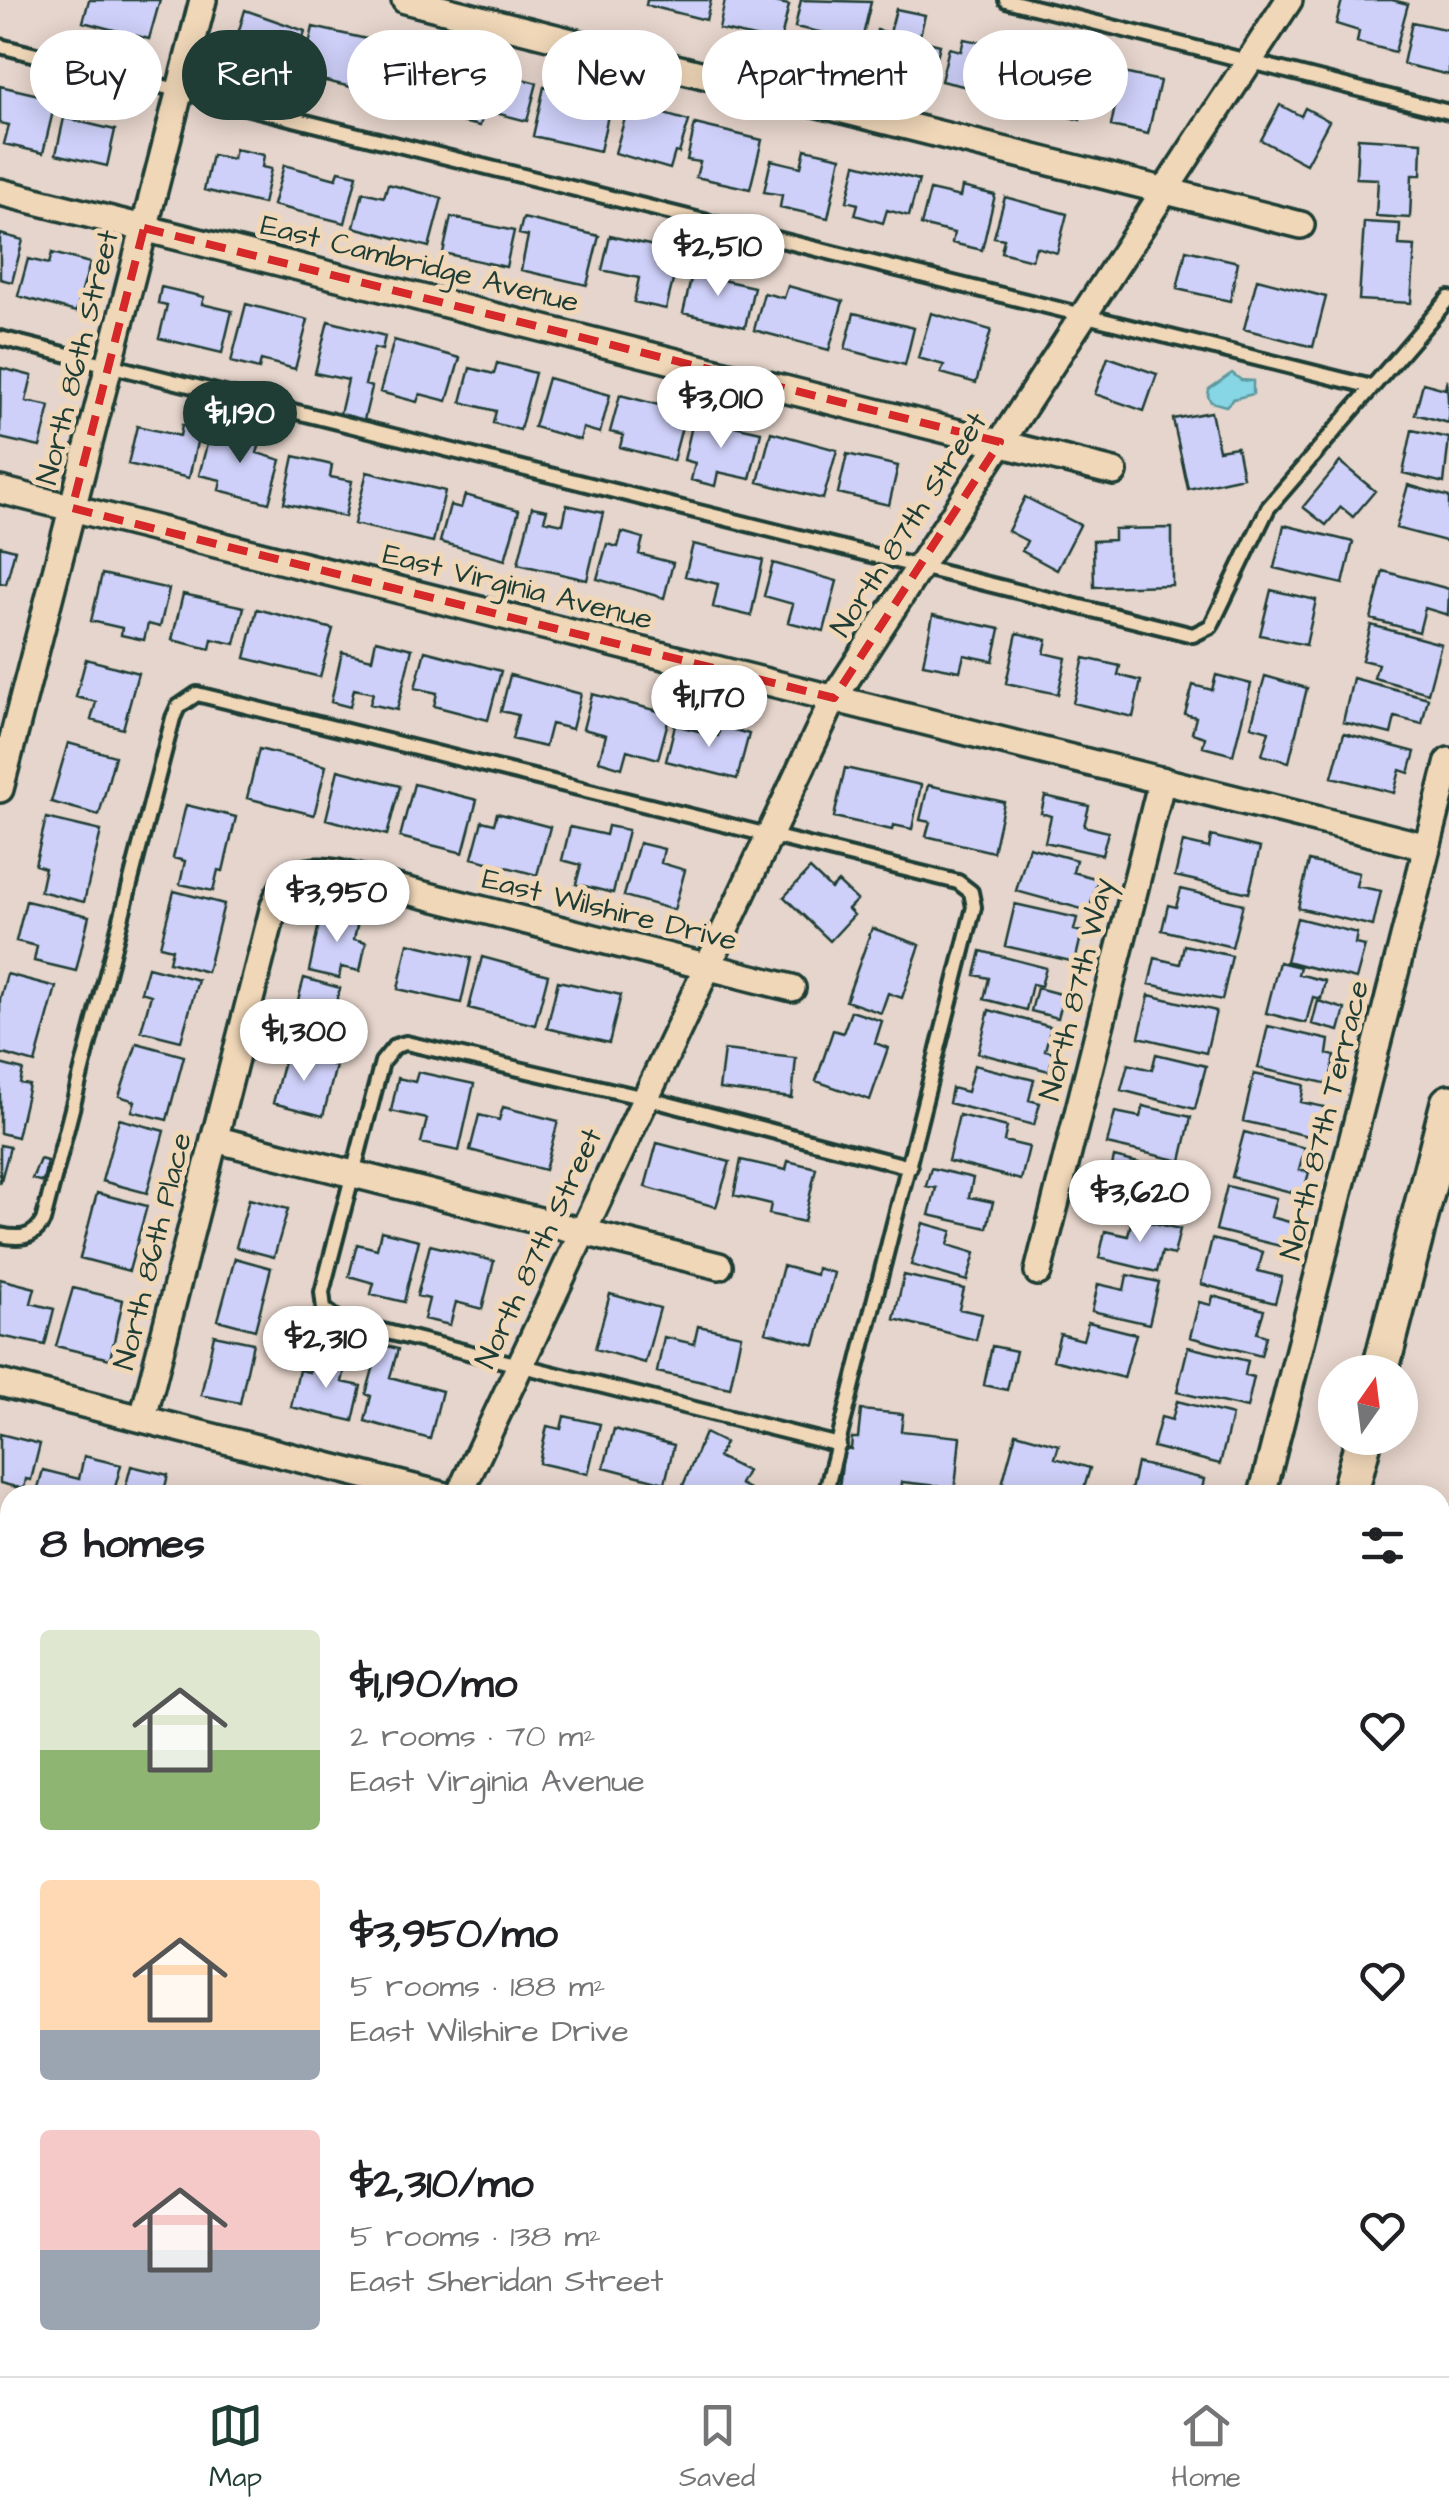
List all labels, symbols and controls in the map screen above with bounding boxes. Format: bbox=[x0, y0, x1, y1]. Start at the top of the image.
chip: Buy bbox=[30, 30, 162, 120]
chip: Rent bbox=[182, 30, 327, 120]
chip: Filters bbox=[347, 30, 522, 120]
chip: New bbox=[542, 30, 682, 120]
chip: Apartment bbox=[702, 30, 943, 120]
chip: House bbox=[963, 30, 1128, 120]
street label: East Cambridge Avenue bbox=[256, 204, 583, 325]
pin: $2,510 bbox=[637, 214, 799, 299]
text: $2,510 bbox=[674, 224, 762, 269]
street label: North 86th Street bbox=[26, 226, 130, 489]
pin: $3,010 bbox=[640, 366, 802, 451]
text: $3,010 bbox=[679, 376, 763, 421]
pin: $1,190 bbox=[159, 381, 321, 466]
text: $1,190 bbox=[205, 391, 275, 436]
street label: North 87th Street bbox=[820, 404, 997, 645]
street label: East Virginia Avenue bbox=[378, 533, 657, 642]
pin: $1,170 bbox=[628, 665, 790, 750]
text: $1,170 bbox=[673, 675, 745, 720]
street label: East Wilshire Drive bbox=[478, 858, 742, 962]
pin: $3,950 bbox=[256, 860, 418, 945]
text: $3,950 bbox=[287, 870, 387, 915]
street label: North 87th Way bbox=[1029, 874, 1126, 1105]
street label: North 87th Terrace bbox=[1270, 976, 1380, 1264]
pin: $1,300 bbox=[223, 999, 385, 1084]
text: $1,300 bbox=[262, 1009, 346, 1054]
street label: North 87th Street bbox=[465, 1121, 613, 1375]
street label: North 86th Place bbox=[103, 1128, 203, 1374]
pin: $3,620 bbox=[1059, 1160, 1221, 1245]
text: $3,620 bbox=[1091, 1170, 1189, 1215]
pin: $2,310 bbox=[245, 1306, 407, 1391]
text: $2,310 bbox=[285, 1316, 367, 1361]
north arrow bbox=[1318, 1355, 1418, 1455]
map controls bbox=[1318, 1355, 1418, 1455]
text: 8 homes bbox=[40, 1516, 205, 1574]
icon: filters bbox=[1355, 1518, 1410, 1573]
text: $1,190/mo bbox=[350, 1656, 517, 1714]
icon: home bbox=[120, 1670, 240, 1790]
icon: heart bbox=[1355, 1703, 1410, 1758]
text: 2 rooms · 70 m² bbox=[350, 1714, 595, 1759]
text: East Virginia Avenue bbox=[350, 1759, 645, 1804]
text: $3,950/mo bbox=[350, 1906, 558, 1964]
icon: home bbox=[120, 1920, 240, 2040]
icon: heart bbox=[1355, 1953, 1410, 2008]
text: 5 rooms · 188 m² bbox=[350, 1964, 606, 2009]
text: East Wilshire Drive bbox=[350, 2009, 629, 2054]
text: $2,310/mo bbox=[350, 2156, 534, 2214]
icon: home bbox=[120, 2170, 240, 2290]
icon: heart bbox=[1355, 2203, 1410, 2258]
text: 5 rooms · 138 m² bbox=[350, 2214, 601, 2259]
text: East Sheridan Street bbox=[350, 2259, 663, 2304]
tab: Map bbox=[208, 2398, 263, 2497]
tab: Saved bbox=[679, 2398, 755, 2497]
tab: Home bbox=[1171, 2398, 1241, 2497]

